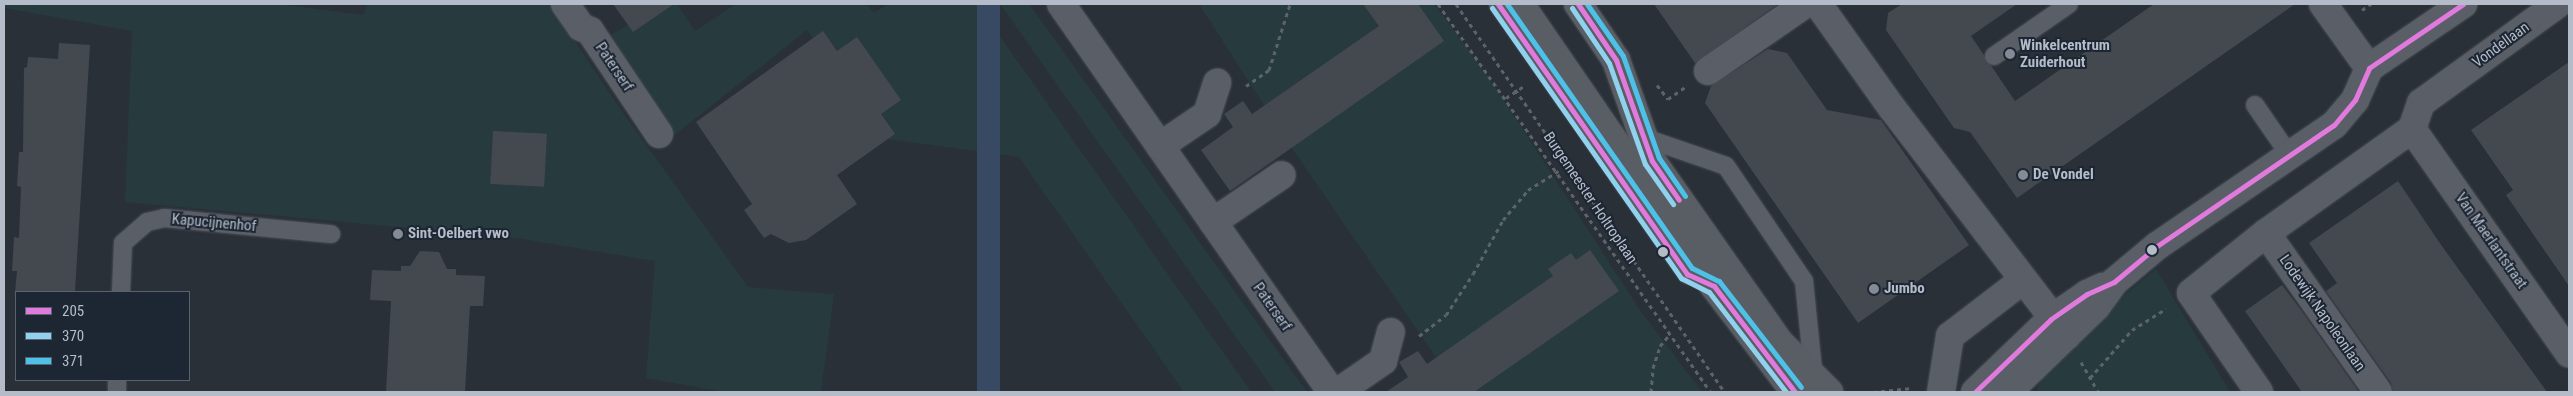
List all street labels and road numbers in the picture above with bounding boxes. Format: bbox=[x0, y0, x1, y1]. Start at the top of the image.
street label: Vondellaan bbox=[2469, 18, 2533, 72]
street label: Paterserf bbox=[591, 39, 637, 95]
street label: Burgemeester Holtroplaan bbox=[1539, 129, 1641, 267]
street label: Van Maerlantstraat bbox=[2451, 190, 2531, 292]
street label: Kapucijnenhof bbox=[171, 210, 257, 236]
street label: Lodewijk Napoleonlaan bbox=[2275, 251, 2369, 375]
street label: Paterserf bbox=[1249, 279, 1295, 335]

